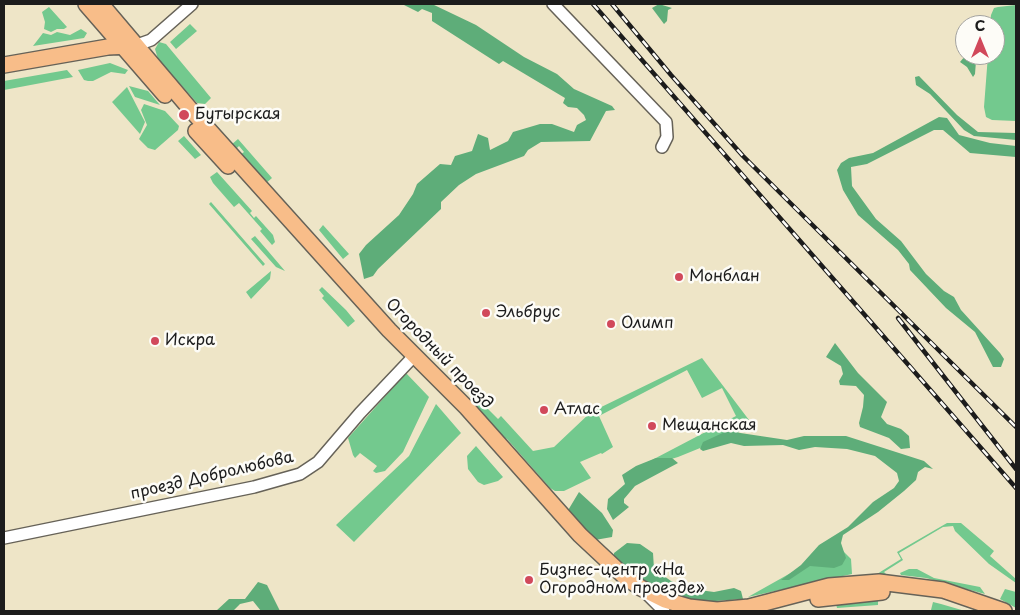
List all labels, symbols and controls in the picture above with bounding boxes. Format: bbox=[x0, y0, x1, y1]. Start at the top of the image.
north arrow bbox=[955, 15, 1005, 65]
text: С bbox=[975, 15, 985, 36]
place label: Бутырская bbox=[195, 105, 281, 125]
marker: Бутырская bbox=[177, 108, 191, 122]
place label: Монблан bbox=[689, 267, 760, 287]
marker: Монблан bbox=[673, 271, 685, 283]
street label: Огородный проезд bbox=[381, 295, 497, 413]
place label: Эльбрус bbox=[496, 303, 560, 323]
marker: Эльбрус bbox=[480, 307, 492, 319]
place label: Олимп bbox=[621, 314, 674, 334]
marker: Олимп bbox=[605, 318, 617, 330]
place label: Искра bbox=[165, 331, 215, 351]
marker: Искра bbox=[149, 335, 161, 347]
place label: Атлас bbox=[554, 400, 600, 420]
marker: Атлас bbox=[538, 404, 550, 416]
place label: Мещанская bbox=[662, 416, 757, 436]
marker: Мещанская bbox=[646, 420, 658, 432]
street label: проезд Добролюбова bbox=[129, 448, 295, 504]
place label: Бизнес-центр «На Огородном проезде» bbox=[539, 561, 705, 599]
marker: Бизнес-центр «На Огородном проезде» bbox=[523, 574, 535, 586]

